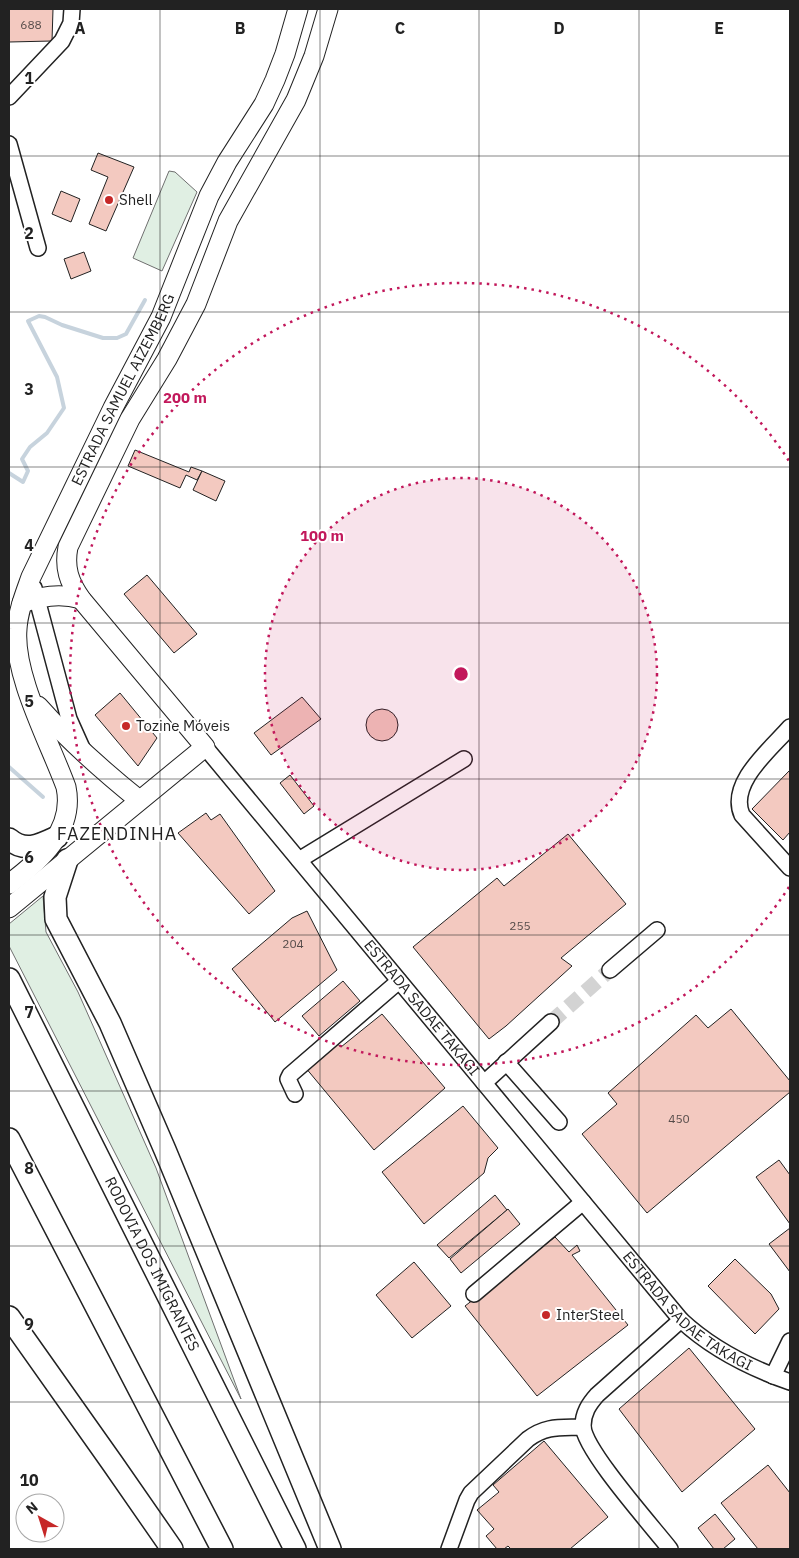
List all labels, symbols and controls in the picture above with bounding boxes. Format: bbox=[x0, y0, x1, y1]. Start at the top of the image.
house number: 688 bbox=[20, 17, 42, 32]
text: A bbox=[75, 18, 86, 38]
text: B bbox=[235, 18, 246, 38]
text: C bbox=[395, 18, 405, 38]
text: D bbox=[553, 18, 565, 38]
text: E bbox=[714, 18, 724, 38]
text: 1 bbox=[24, 68, 34, 88]
place label: Shell bbox=[119, 190, 153, 209]
marker: Shell bbox=[103, 194, 115, 206]
text: 2 bbox=[24, 223, 34, 243]
street label: ESTRADA SAMUEL AIZEMBERG bbox=[67, 291, 178, 489]
text: 3 bbox=[24, 379, 34, 399]
text: 200 m bbox=[163, 388, 207, 407]
text: 100 m bbox=[300, 526, 344, 545]
text: 4 bbox=[24, 535, 34, 555]
centre of rings bbox=[452, 665, 470, 683]
text: 5 bbox=[24, 691, 34, 711]
place label: Tozine Móveis bbox=[136, 716, 230, 735]
marker: Tozine Móveis bbox=[120, 720, 132, 732]
district label: FAZENDINHA bbox=[57, 822, 177, 845]
text: 6 bbox=[24, 847, 34, 867]
house number: 255 bbox=[509, 918, 531, 933]
house number: 204 bbox=[282, 936, 304, 951]
street label: ESTRADA SADAE TAKAGI bbox=[360, 936, 484, 1079]
text: 7 bbox=[24, 1002, 34, 1022]
house number: 450 bbox=[668, 1111, 690, 1126]
text: 8 bbox=[24, 1158, 34, 1178]
street label: RODOVIA DOS IMIGRANTES bbox=[101, 1174, 204, 1354]
street label: ESTRADA SADAE TAKAGI bbox=[619, 1247, 756, 1374]
place label: InterSteel bbox=[556, 1305, 624, 1324]
marker: InterSteel bbox=[540, 1309, 552, 1321]
text: 9 bbox=[24, 1314, 34, 1334]
text: 10 bbox=[19, 1470, 39, 1490]
north arrow bbox=[15, 1493, 65, 1543]
text: N bbox=[22, 1498, 41, 1518]

